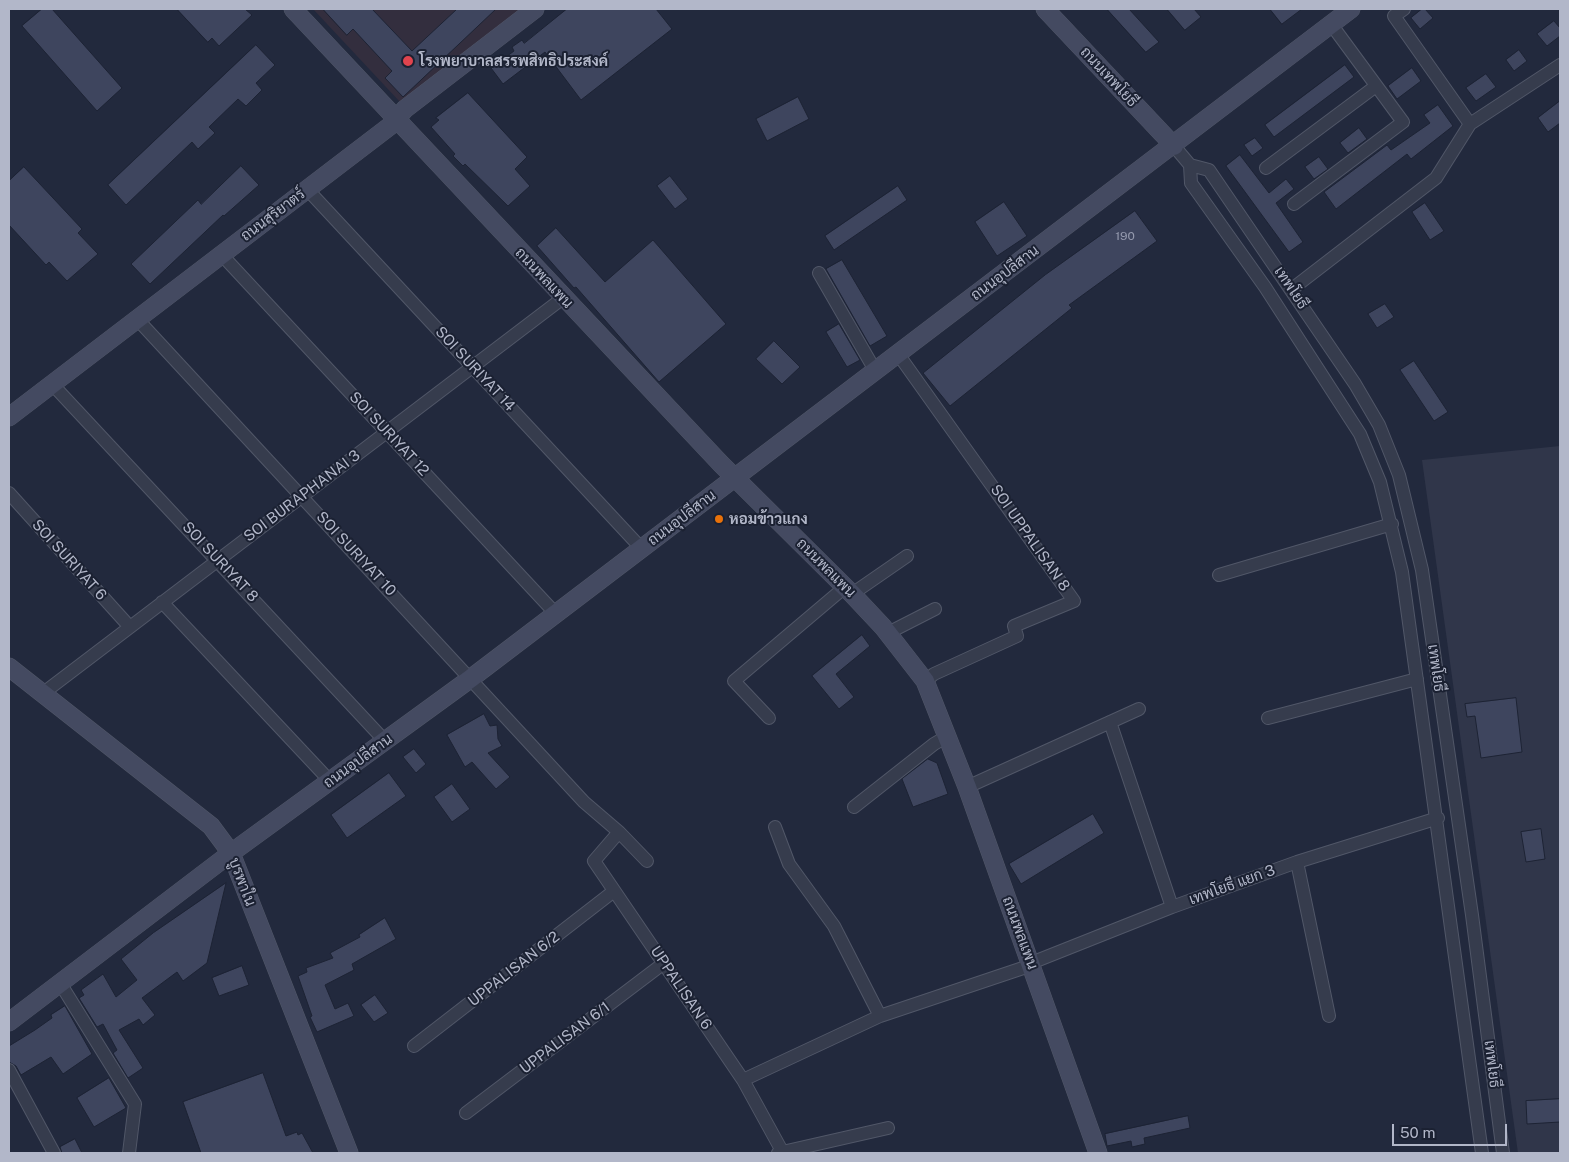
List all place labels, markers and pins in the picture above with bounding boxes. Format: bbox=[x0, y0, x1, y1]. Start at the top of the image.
place label: โรงพยาบาลสรรพสิทธิประสงค์ bbox=[419, 52, 608, 70]
marker: โรงพยาบาลสรรพสิทธิประสงค์ bbox=[401, 54, 415, 68]
place label: หอมข้าวแกง bbox=[729, 510, 808, 528]
marker: หอมข้าวแกง bbox=[713, 513, 725, 525]

